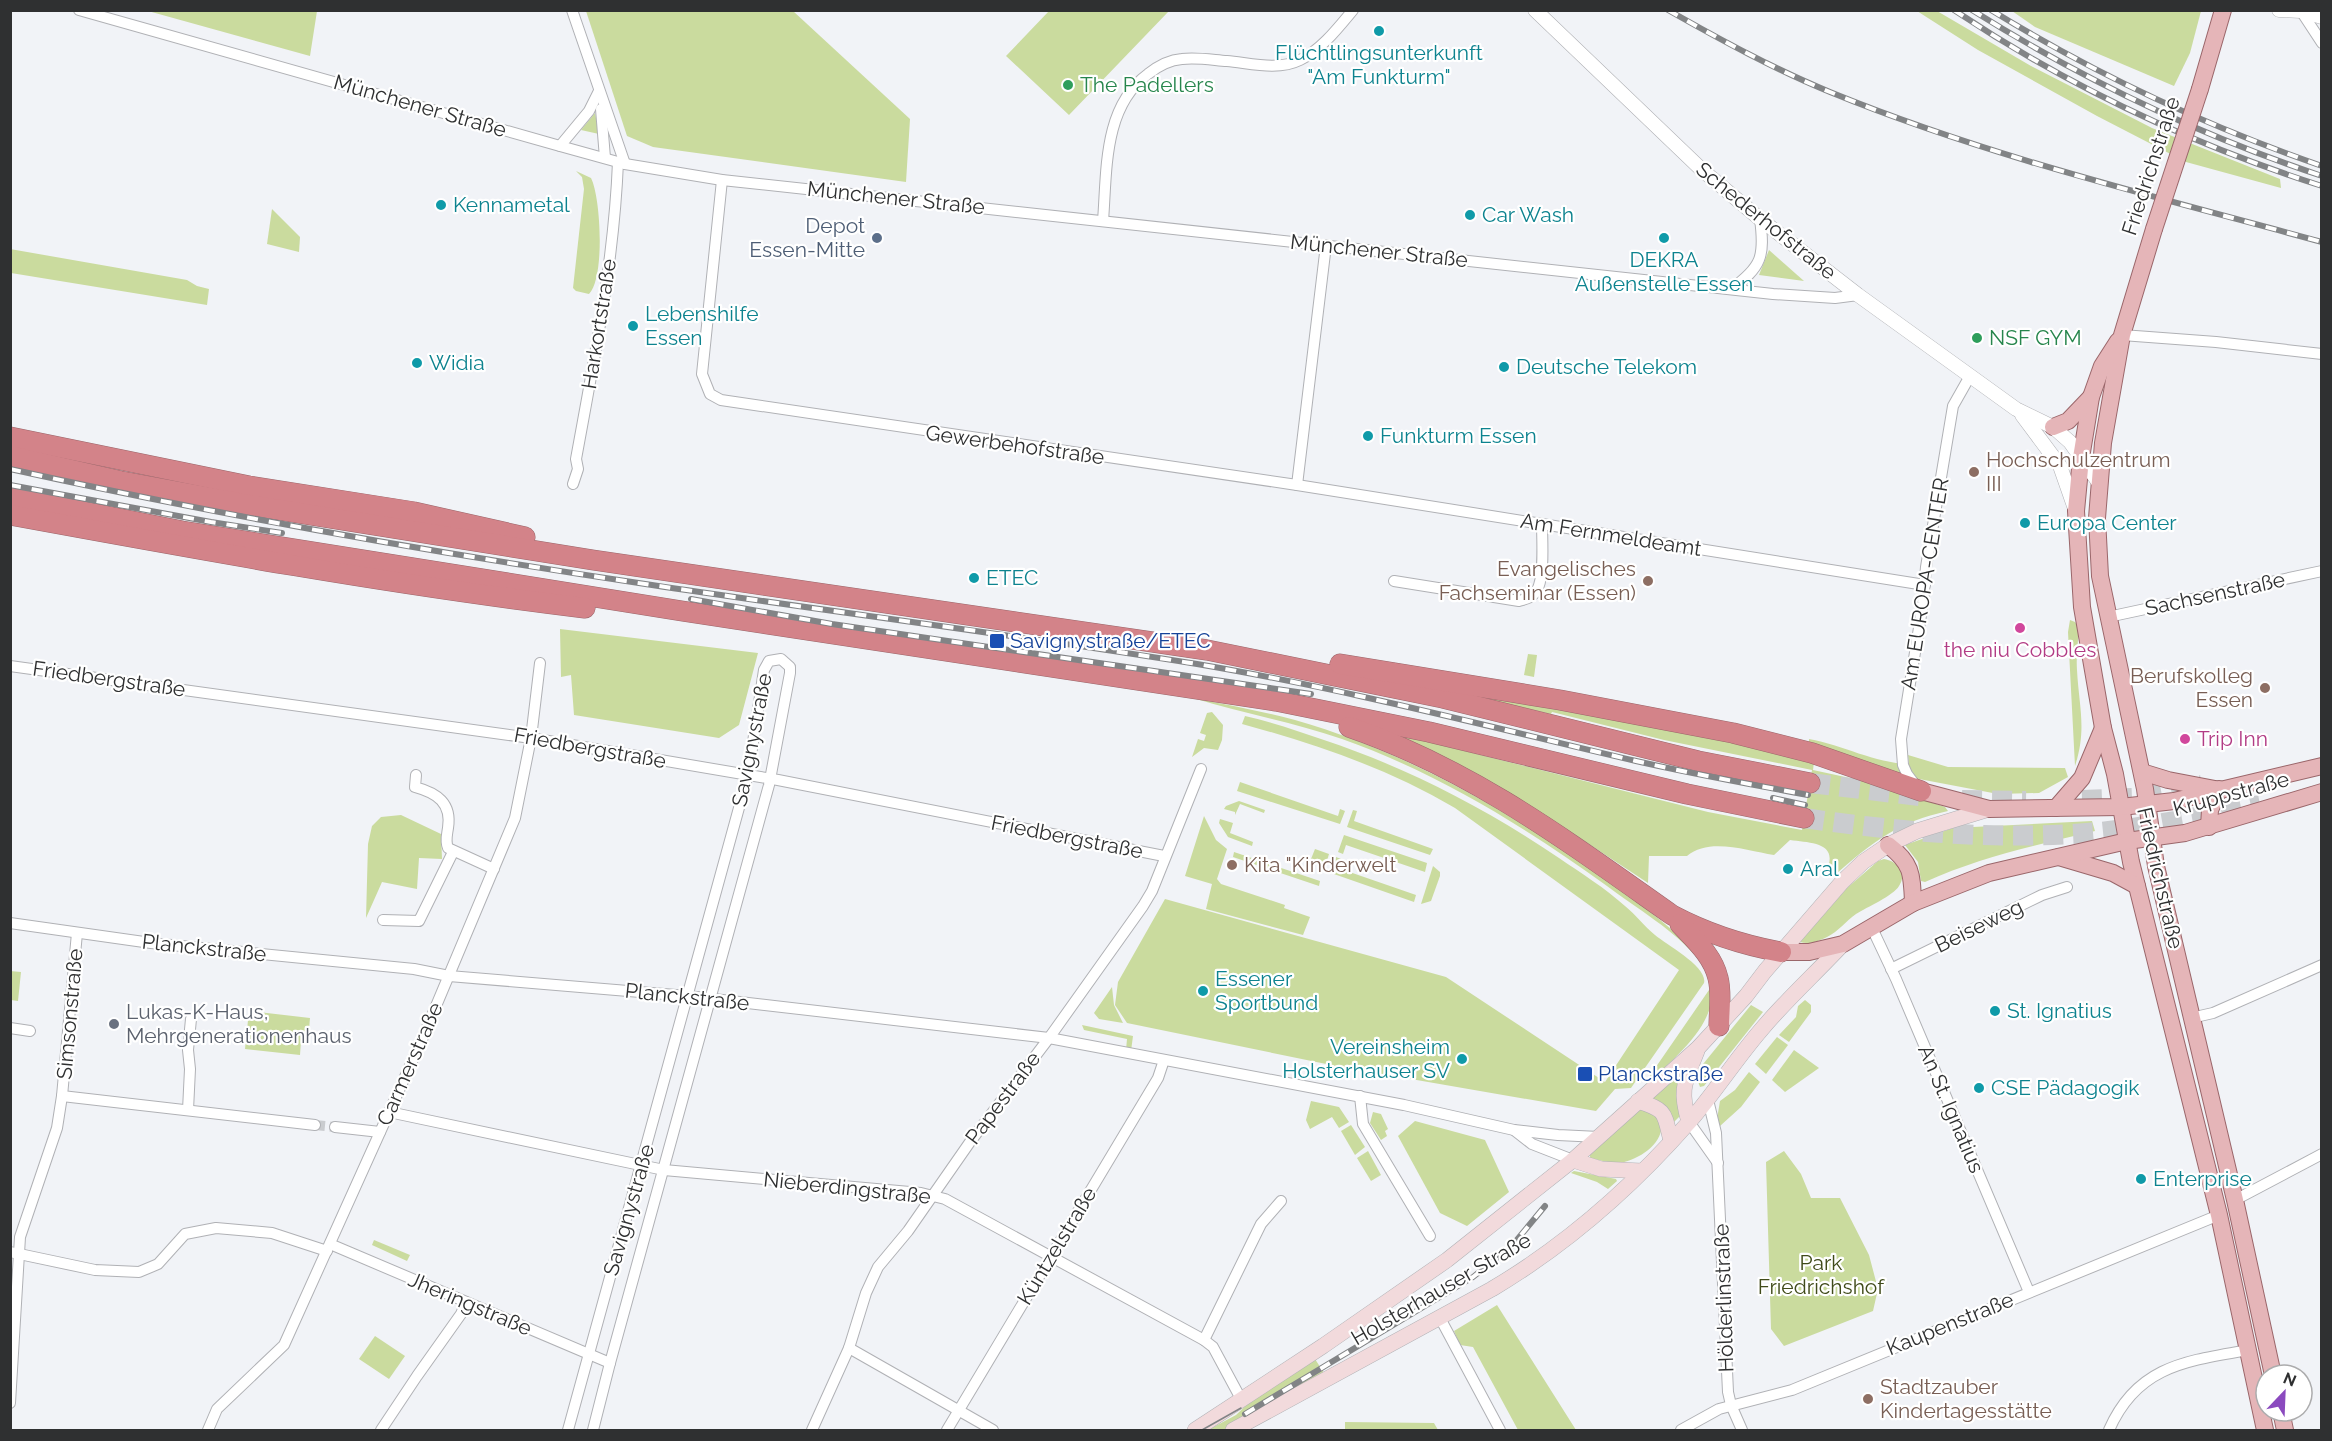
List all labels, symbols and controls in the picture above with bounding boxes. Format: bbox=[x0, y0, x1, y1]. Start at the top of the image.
marker: Flüchtlingsunterkunft "Am Funkturm" bbox=[1372, 24, 1386, 38]
place label: Flüchtlingsunterkunft "Am Funkturm" bbox=[1275, 40, 1483, 89]
street label: Münchener Straße bbox=[331, 69, 509, 142]
place label: The Padellers bbox=[1080, 72, 1214, 97]
marker: The Padellers bbox=[1061, 78, 1075, 92]
street label: Friedrichstraße bbox=[2116, 93, 2185, 238]
street label: Schederhofstraße bbox=[1691, 156, 1841, 285]
street label: Münchener Straße bbox=[806, 176, 986, 219]
place label: Kennametal bbox=[453, 192, 570, 217]
marker: Kennametal bbox=[434, 198, 448, 212]
place label: Car Wash bbox=[1482, 202, 1574, 227]
marker: Car Wash bbox=[1463, 208, 1477, 222]
place label: Depot Essen-Mitte bbox=[749, 213, 865, 262]
street label: Münchener Straße bbox=[1289, 229, 1469, 272]
marker: Depot Essen-Mitte bbox=[870, 231, 884, 245]
marker: DEKRA Außenstelle Essen bbox=[1657, 231, 1671, 245]
place label: DEKRA Außenstelle Essen bbox=[1575, 247, 1753, 296]
street label: Harkortstraße bbox=[576, 257, 621, 391]
place label: Lebenshilfe Essen bbox=[645, 301, 758, 350]
marker: Lebenshilfe Essen bbox=[626, 319, 640, 333]
place label: NSF GYM bbox=[1989, 325, 2082, 350]
marker: NSF GYM bbox=[1970, 331, 1984, 345]
place label: Widia bbox=[429, 350, 485, 375]
place label: Deutsche Telekom bbox=[1516, 354, 1697, 379]
marker: Widia bbox=[410, 356, 424, 370]
marker: Deutsche Telekom bbox=[1497, 360, 1511, 374]
street label: Gewerbehofstraße bbox=[924, 420, 1106, 469]
place label: Funkturm Essen bbox=[1380, 423, 1537, 448]
marker: Funkturm Essen bbox=[1361, 429, 1375, 443]
place label: Hochschulzentrum III bbox=[1986, 447, 2170, 496]
marker: Hochschulzentrum III bbox=[1967, 465, 1981, 479]
street label: Am EUROPA-CENTER bbox=[1895, 476, 1954, 692]
street label: Am Fernmeldeamt bbox=[1519, 508, 1703, 561]
place label: Europa Center bbox=[2037, 510, 2177, 535]
marker: Europa Center bbox=[2018, 516, 2032, 530]
place label: Evangelisches Fachseminar (Essen) bbox=[1439, 556, 1636, 605]
place label: ETEC bbox=[986, 565, 1039, 590]
street label: Sachsenstraße bbox=[2143, 566, 2287, 621]
marker: ETEC bbox=[967, 571, 981, 585]
marker: Evangelisches Fachseminar (Essen) bbox=[1641, 574, 1655, 588]
marker: the niu Cobbles bbox=[2013, 621, 2027, 635]
place label: Savignystraße/ETEC bbox=[1010, 628, 1211, 653]
marker: Savignystraße/ETEC bbox=[988, 632, 1006, 650]
place label: the niu Cobbles bbox=[1944, 637, 2096, 662]
street label: Friedbergstraße bbox=[31, 655, 187, 702]
place label: Berufskolleg Essen bbox=[2130, 663, 2253, 712]
street label: Savignystraße bbox=[726, 671, 777, 809]
marker: Berufskolleg Essen bbox=[2258, 681, 2272, 695]
street label: Friedbergstraße bbox=[512, 722, 668, 773]
place label: Trip Inn bbox=[2197, 726, 2268, 751]
marker: Trip Inn bbox=[2178, 732, 2192, 746]
street label: Kruppstraße bbox=[2170, 766, 2292, 821]
street label: Friedrichstraße bbox=[2132, 805, 2189, 951]
street label: Friedbergstraße bbox=[989, 810, 1145, 863]
place label: Kita "Kinderwelt bbox=[1244, 852, 1396, 877]
place label: Aral bbox=[1800, 856, 1839, 881]
marker: Kita "Kinderwelt bbox=[1225, 858, 1239, 872]
marker: Aral bbox=[1781, 862, 1795, 876]
street label: Beiseweg bbox=[1931, 893, 2027, 958]
street label: Planckstraße bbox=[141, 929, 268, 966]
street label: Simsonstraße bbox=[51, 947, 88, 1080]
place label: Essener Sportbund bbox=[1215, 966, 1318, 1015]
street label: Planckstraße bbox=[624, 978, 751, 1015]
marker: Essener Sportbund bbox=[1196, 984, 1210, 998]
street label: Carmerstraße bbox=[371, 998, 448, 1129]
place label: St. Ignatius bbox=[2007, 998, 2112, 1023]
place label: Lukas-K-Haus, Mehrgenerationenhaus bbox=[126, 999, 352, 1048]
marker: St. Ignatius bbox=[1988, 1004, 2002, 1018]
marker: Lukas-K-Haus, Mehrgenerationenhaus bbox=[107, 1017, 121, 1031]
place label: Vereinsheim Holsterhauser SV bbox=[1282, 1034, 1450, 1083]
street label: An St. Ignatius bbox=[1913, 1041, 1990, 1177]
street label: Papestraße bbox=[960, 1046, 1046, 1149]
marker: Vereinsheim Holsterhauser SV bbox=[1455, 1052, 1469, 1066]
place label: Planckstraße bbox=[1598, 1061, 1723, 1086]
marker: Planckstraße bbox=[1576, 1065, 1594, 1083]
place label: CSE Pädagogik bbox=[1991, 1075, 2139, 1100]
marker: CSE Pädagogik bbox=[1972, 1081, 1986, 1095]
street label: Savignystraße bbox=[598, 1141, 659, 1278]
street label: Nieberdingstraße bbox=[762, 1166, 932, 1209]
place label: Enterprise bbox=[2153, 1166, 2252, 1191]
marker: Enterprise bbox=[2134, 1172, 2148, 1186]
street label: Küntzelstraße bbox=[1012, 1182, 1101, 1309]
street label: Hölderlinstraße bbox=[1708, 1223, 1739, 1373]
street label: Holsterhauser Straße bbox=[1346, 1227, 1535, 1350]
park label: Park Friedrichshof bbox=[1758, 1250, 1885, 1299]
street label: Jheringstraße bbox=[405, 1266, 536, 1341]
street label: Kaupenstraße bbox=[1883, 1287, 2017, 1360]
north arrow bbox=[2254, 1363, 2314, 1423]
text: N bbox=[2280, 1369, 2299, 1391]
place label: Stadtzauber Kindertagesstätte bbox=[1880, 1374, 2052, 1423]
marker: Stadtzauber Kindertagesstätte bbox=[1861, 1392, 1875, 1406]

